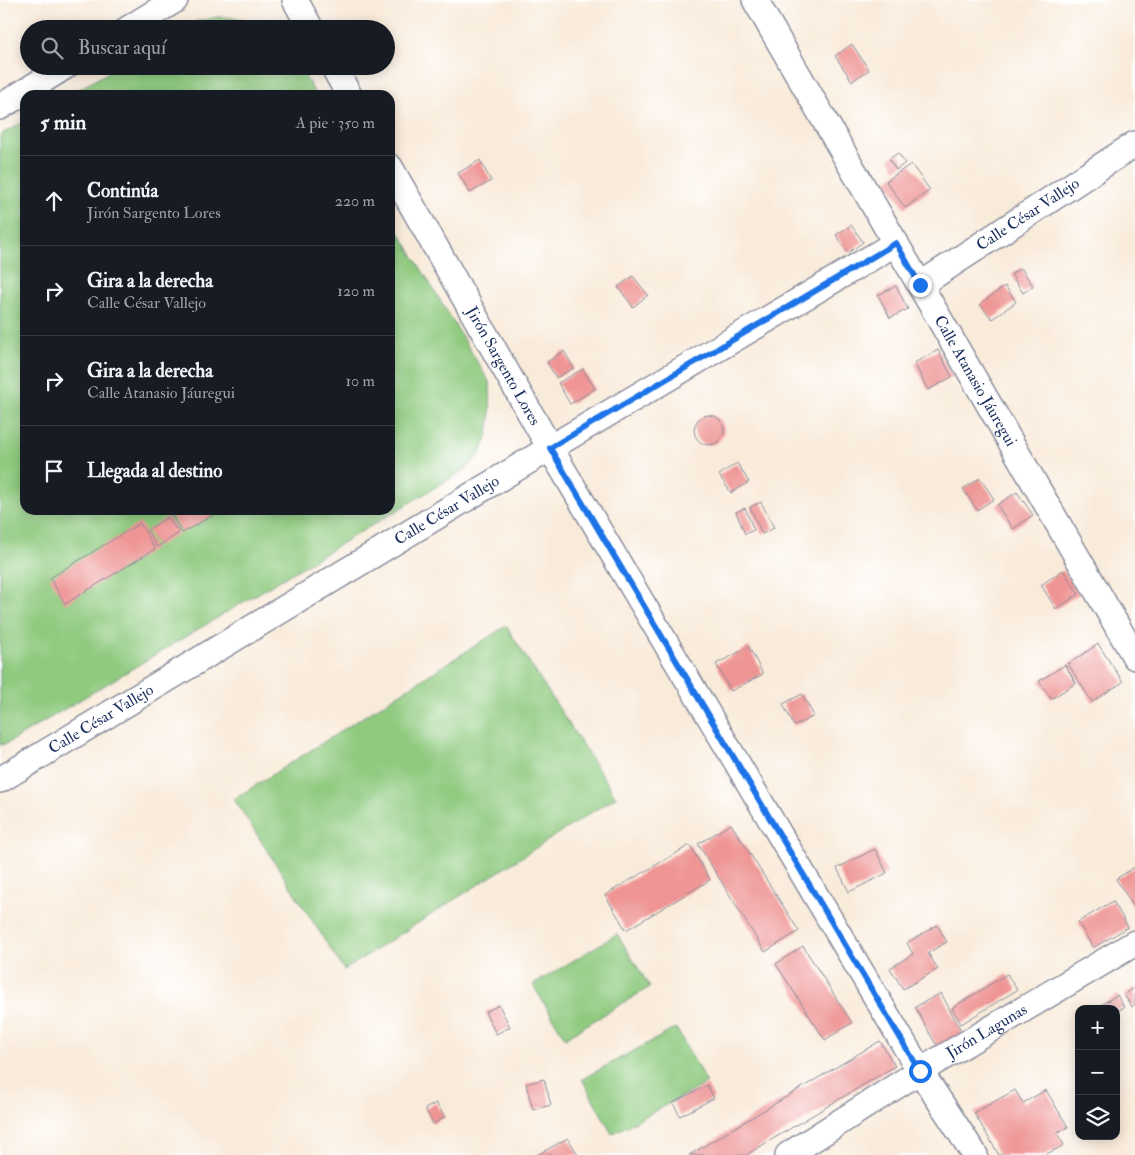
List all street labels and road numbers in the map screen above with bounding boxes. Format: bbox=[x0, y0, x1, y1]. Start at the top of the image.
street label: Calle César Vallejo bbox=[973, 173, 1083, 255]
street label: Jirón Sargento Lores bbox=[460, 302, 545, 429]
street label: Calle Atanasio Jáuregui bbox=[930, 312, 1021, 450]
street label: Calle César Vallejo bbox=[391, 471, 503, 550]
street label: Calle César Vallejo bbox=[45, 680, 157, 758]
street label: Jirón Lagunas bbox=[942, 1000, 1031, 1064]

